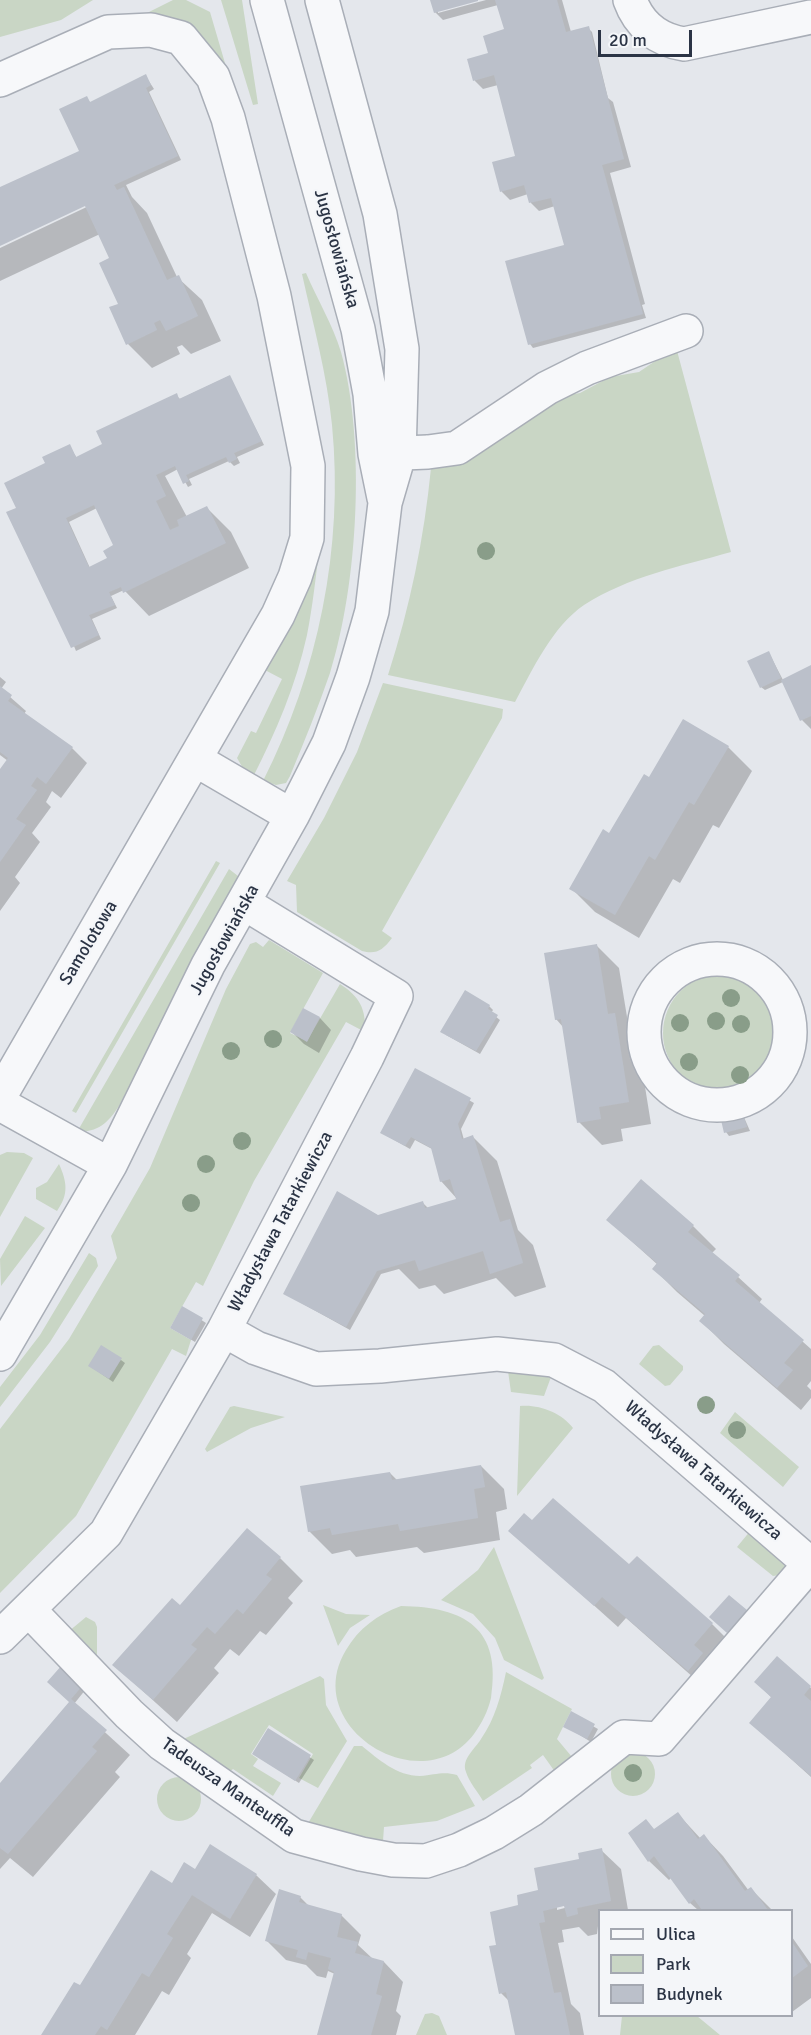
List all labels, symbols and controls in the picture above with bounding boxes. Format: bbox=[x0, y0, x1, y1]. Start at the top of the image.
scale bar bbox=[601, 18, 696, 56]
text: 20 m bbox=[609, 29, 647, 51]
street label: Jugosłowiańska bbox=[309, 187, 363, 311]
street label: Jugosłowiańska bbox=[186, 881, 264, 999]
street label: Samolotowa bbox=[55, 897, 123, 989]
street label: Władysława Tatarkiewicza bbox=[224, 1128, 338, 1316]
street label: Władysława Tatarkiewicza bbox=[620, 1397, 786, 1545]
street label: Tadeusza Manteuffla bbox=[157, 1734, 299, 1842]
legend bbox=[598, 1909, 793, 2017]
text: Ulica bbox=[656, 1923, 696, 1945]
text: Park bbox=[656, 1953, 691, 1975]
text: Budynek bbox=[656, 1983, 723, 2005]

